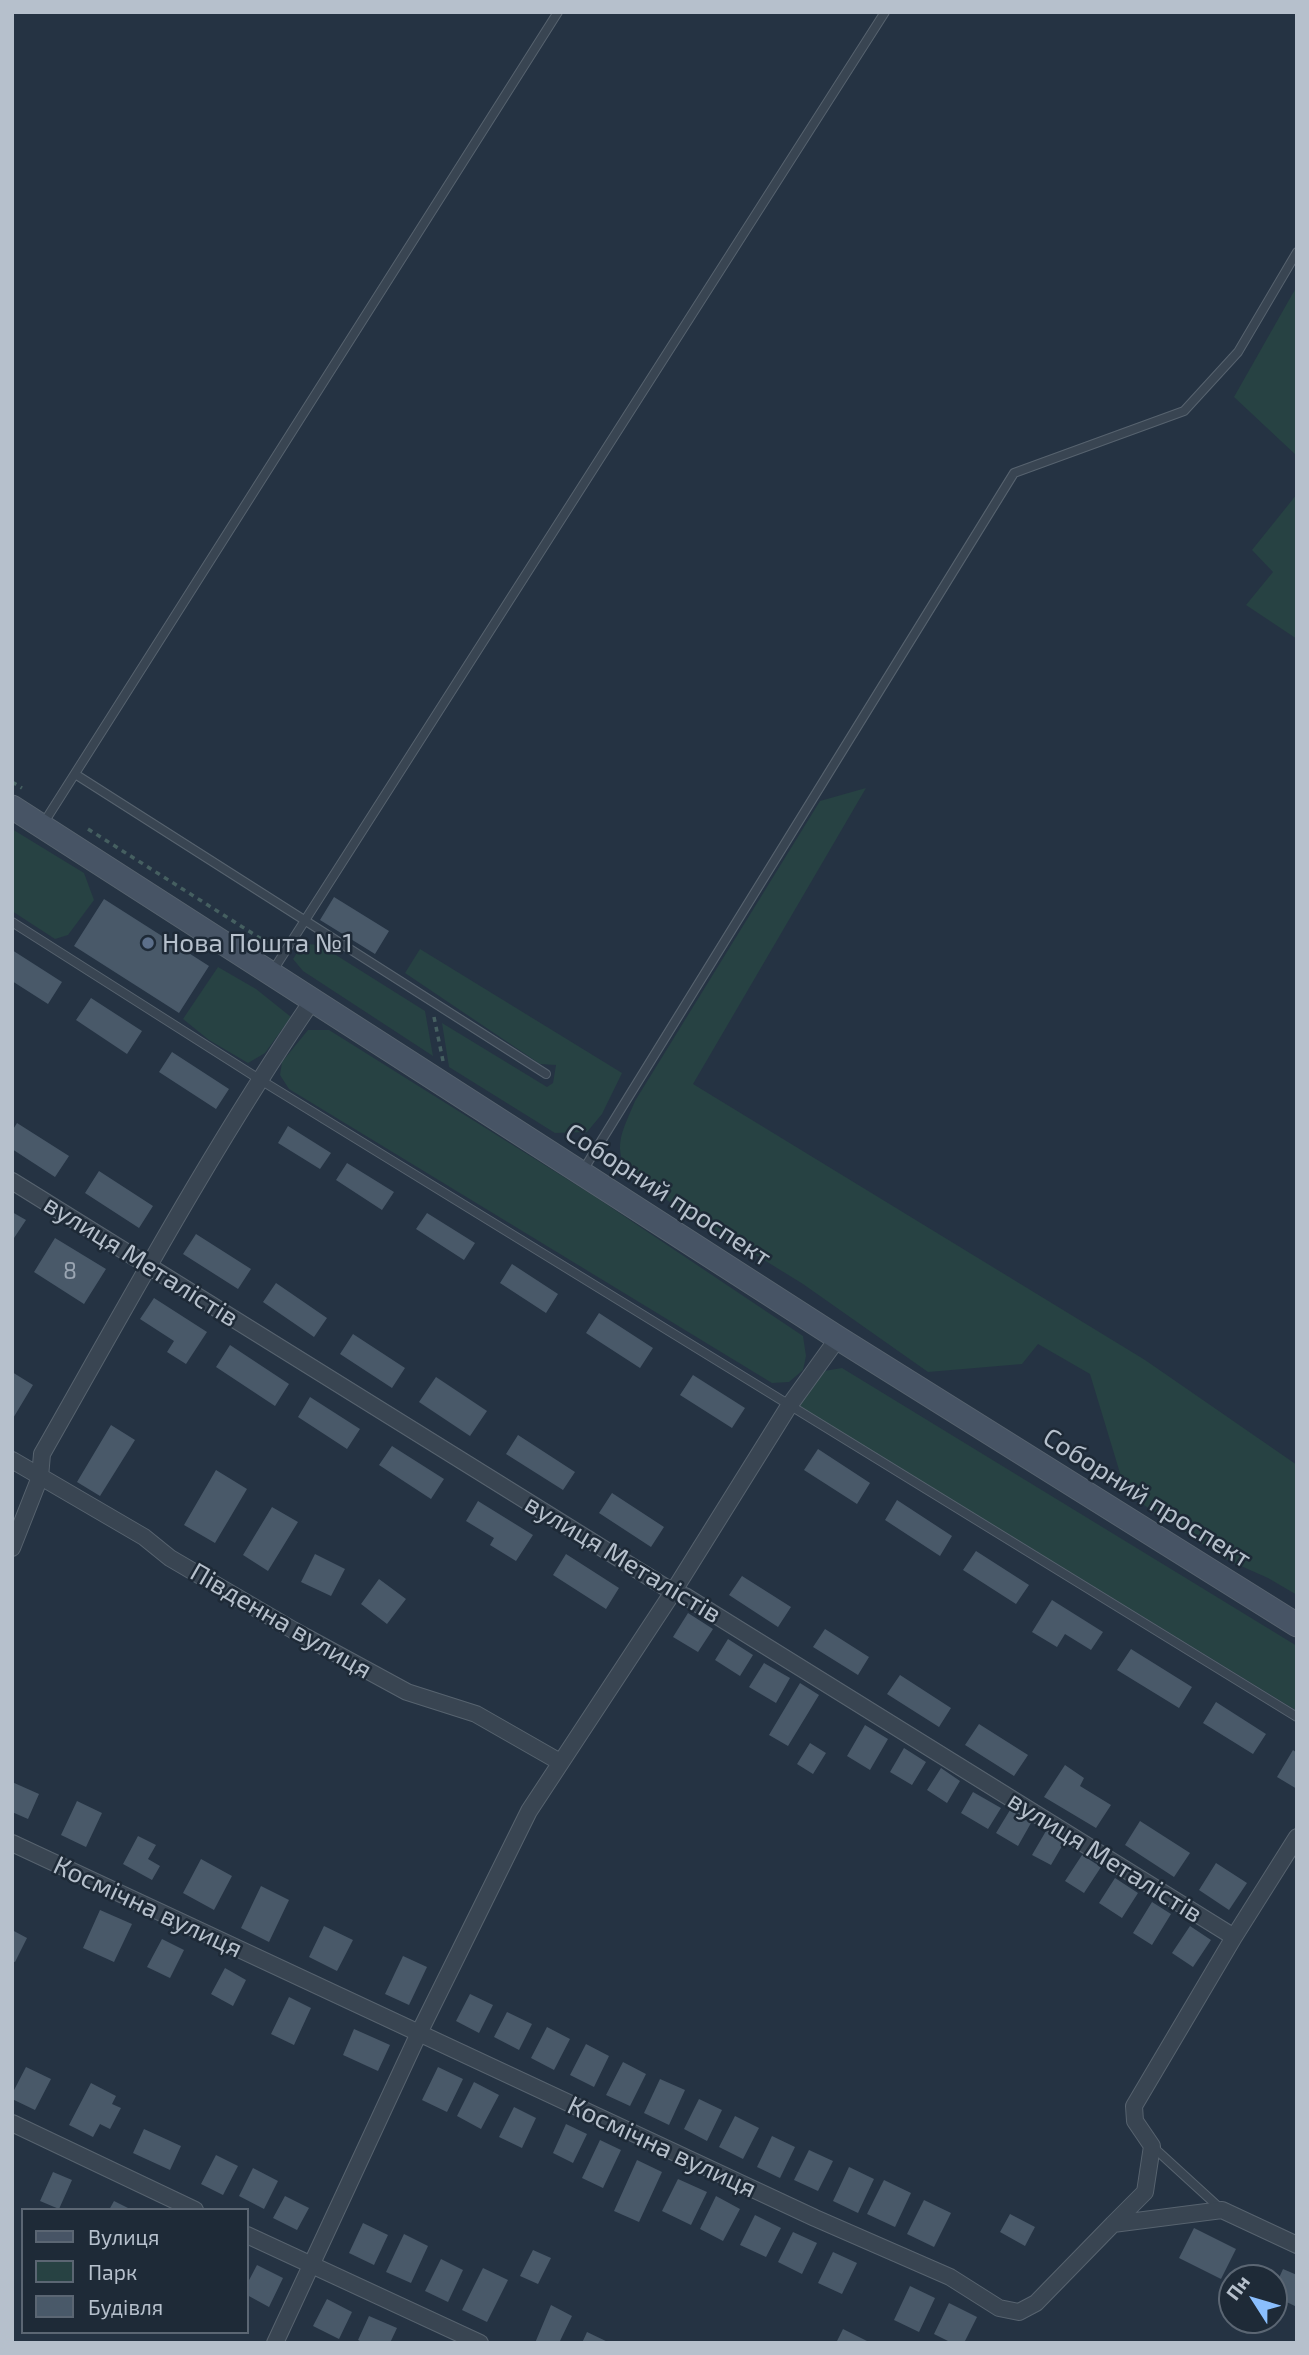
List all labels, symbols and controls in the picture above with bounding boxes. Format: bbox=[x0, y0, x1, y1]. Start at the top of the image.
place label: Нова Пошта №1 bbox=[162, 927, 353, 959]
marker: Нова Пошта №1 bbox=[140, 935, 156, 951]
street label: Соборний проспект bbox=[559, 1117, 777, 1273]
street label: вулиця Металістів bbox=[38, 1189, 244, 1333]
house number: 8 bbox=[63, 1257, 77, 1285]
street label: Соборний проспект bbox=[1037, 1421, 1257, 1575]
street label: вулиця Металістів bbox=[519, 1488, 727, 1630]
street label: Південна вулиця bbox=[185, 1556, 377, 1686]
street label: вулиця Металістів bbox=[1002, 1785, 1208, 1929]
street label: Космічна вулиця bbox=[49, 1850, 247, 1964]
street label: Космічна вулиця bbox=[563, 2090, 761, 2204]
legend bbox=[21, 2208, 248, 2334]
text: Вулиця bbox=[88, 2224, 159, 2249]
text: Парк bbox=[88, 2259, 137, 2284]
north arrow bbox=[1218, 2264, 1288, 2334]
text: Пн bbox=[1221, 2270, 1254, 2304]
text: Будівля bbox=[88, 2294, 163, 2319]

